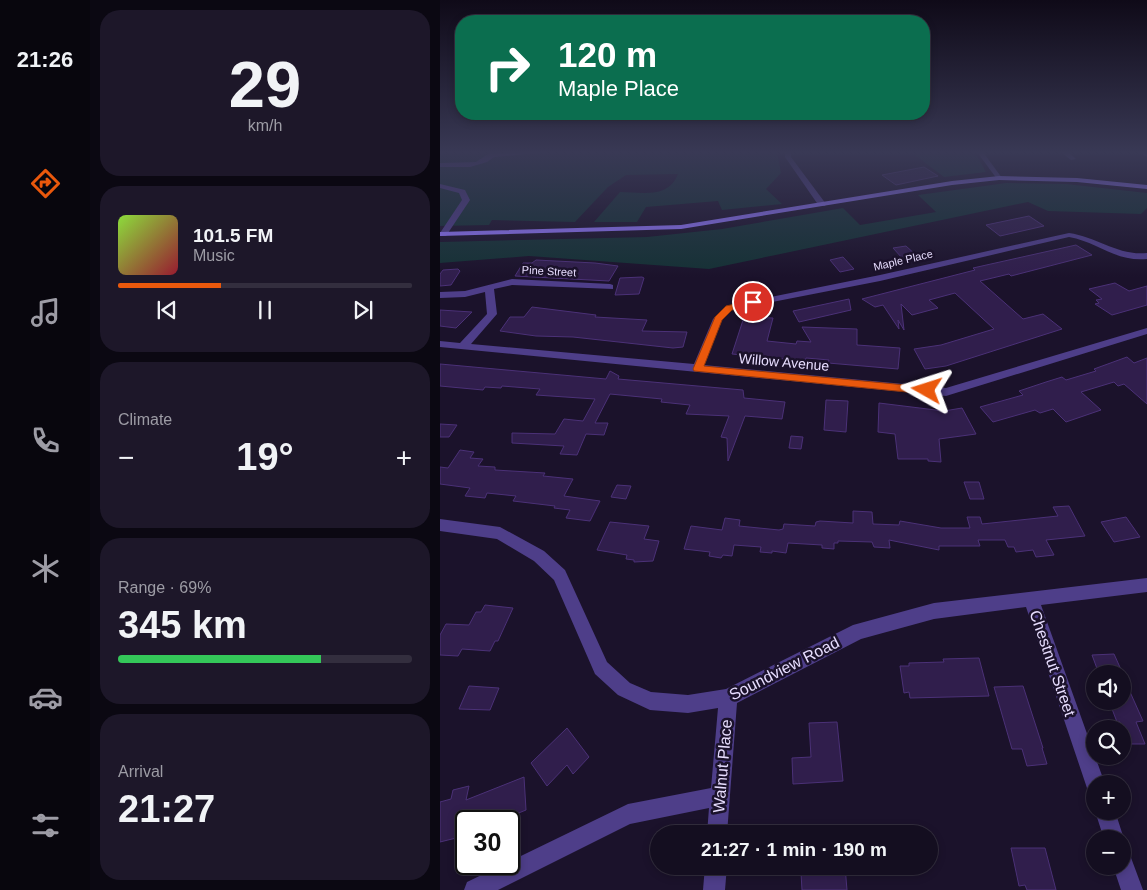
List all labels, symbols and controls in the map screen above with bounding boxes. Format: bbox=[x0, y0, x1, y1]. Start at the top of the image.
icon: right bbox=[475, 35, 540, 100]
text: 120 m bbox=[558, 35, 657, 74]
text: 21:26 bbox=[17, 47, 73, 72]
text: 29 bbox=[229, 48, 301, 121]
text: Maple Place bbox=[558, 76, 679, 101]
text: km/h bbox=[248, 117, 282, 134]
icon: directions bbox=[28, 166, 63, 201]
text: 101.5 FM bbox=[193, 225, 273, 246]
text: Music bbox=[193, 247, 235, 264]
street label: Maple Place bbox=[872, 247, 934, 273]
street label: Pine Street bbox=[522, 264, 576, 278]
pin bbox=[732, 281, 774, 323]
icon: arrive bbox=[739, 288, 767, 316]
icon: music bbox=[28, 295, 63, 330]
icon: previous bbox=[153, 296, 181, 324]
icon: pause bbox=[251, 296, 279, 324]
icon: next bbox=[349, 296, 377, 324]
street label: Willow Avenue bbox=[738, 350, 830, 374]
position arrow bbox=[900, 363, 952, 415]
text: Climate bbox=[118, 411, 172, 428]
icon: phone bbox=[28, 423, 63, 458]
text: 19° bbox=[236, 436, 294, 478]
text: − bbox=[118, 442, 134, 473]
text: + bbox=[396, 442, 412, 473]
icon: climate bbox=[28, 551, 63, 586]
text: Range · 69% bbox=[118, 579, 211, 596]
text: 345 km bbox=[118, 604, 247, 646]
street label: Chestnut Street bbox=[1026, 608, 1079, 719]
street label: Soundview Road bbox=[726, 633, 842, 703]
map controls bbox=[1086, 665, 1131, 875]
button: sound bbox=[1086, 665, 1131, 710]
icon: car bbox=[28, 680, 63, 715]
street label: Walnut Place bbox=[710, 719, 735, 813]
button: search bbox=[1086, 720, 1131, 765]
text: Arrival bbox=[118, 763, 163, 780]
button: + bbox=[1086, 775, 1131, 820]
text: 21:27 bbox=[118, 788, 215, 830]
icon: filters bbox=[28, 808, 63, 843]
speed limit sign: 30 bbox=[455, 810, 520, 875]
button: − bbox=[1086, 830, 1131, 875]
text: 21:27 · 1 min · 190 m bbox=[701, 839, 887, 860]

